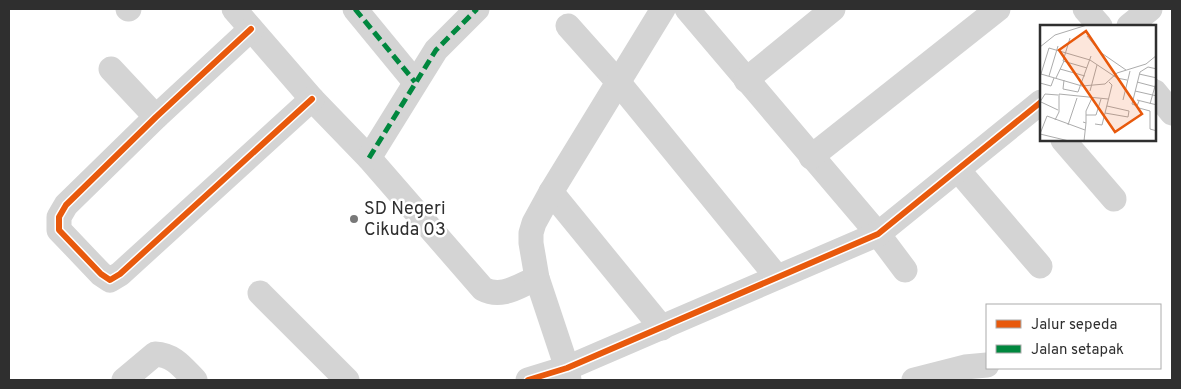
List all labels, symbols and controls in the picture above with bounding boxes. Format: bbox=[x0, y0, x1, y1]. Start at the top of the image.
inset map bbox=[1040, 25, 1156, 141]
place label: SD Negeri Cikuda 03 bbox=[364, 198, 446, 242]
marker: SD Negeri Cikuda 03 bbox=[348, 213, 360, 225]
legend bbox=[986, 304, 1161, 369]
text: Jalur sepeda bbox=[1031, 316, 1117, 335]
text: Jalan setapak bbox=[1031, 341, 1124, 360]

